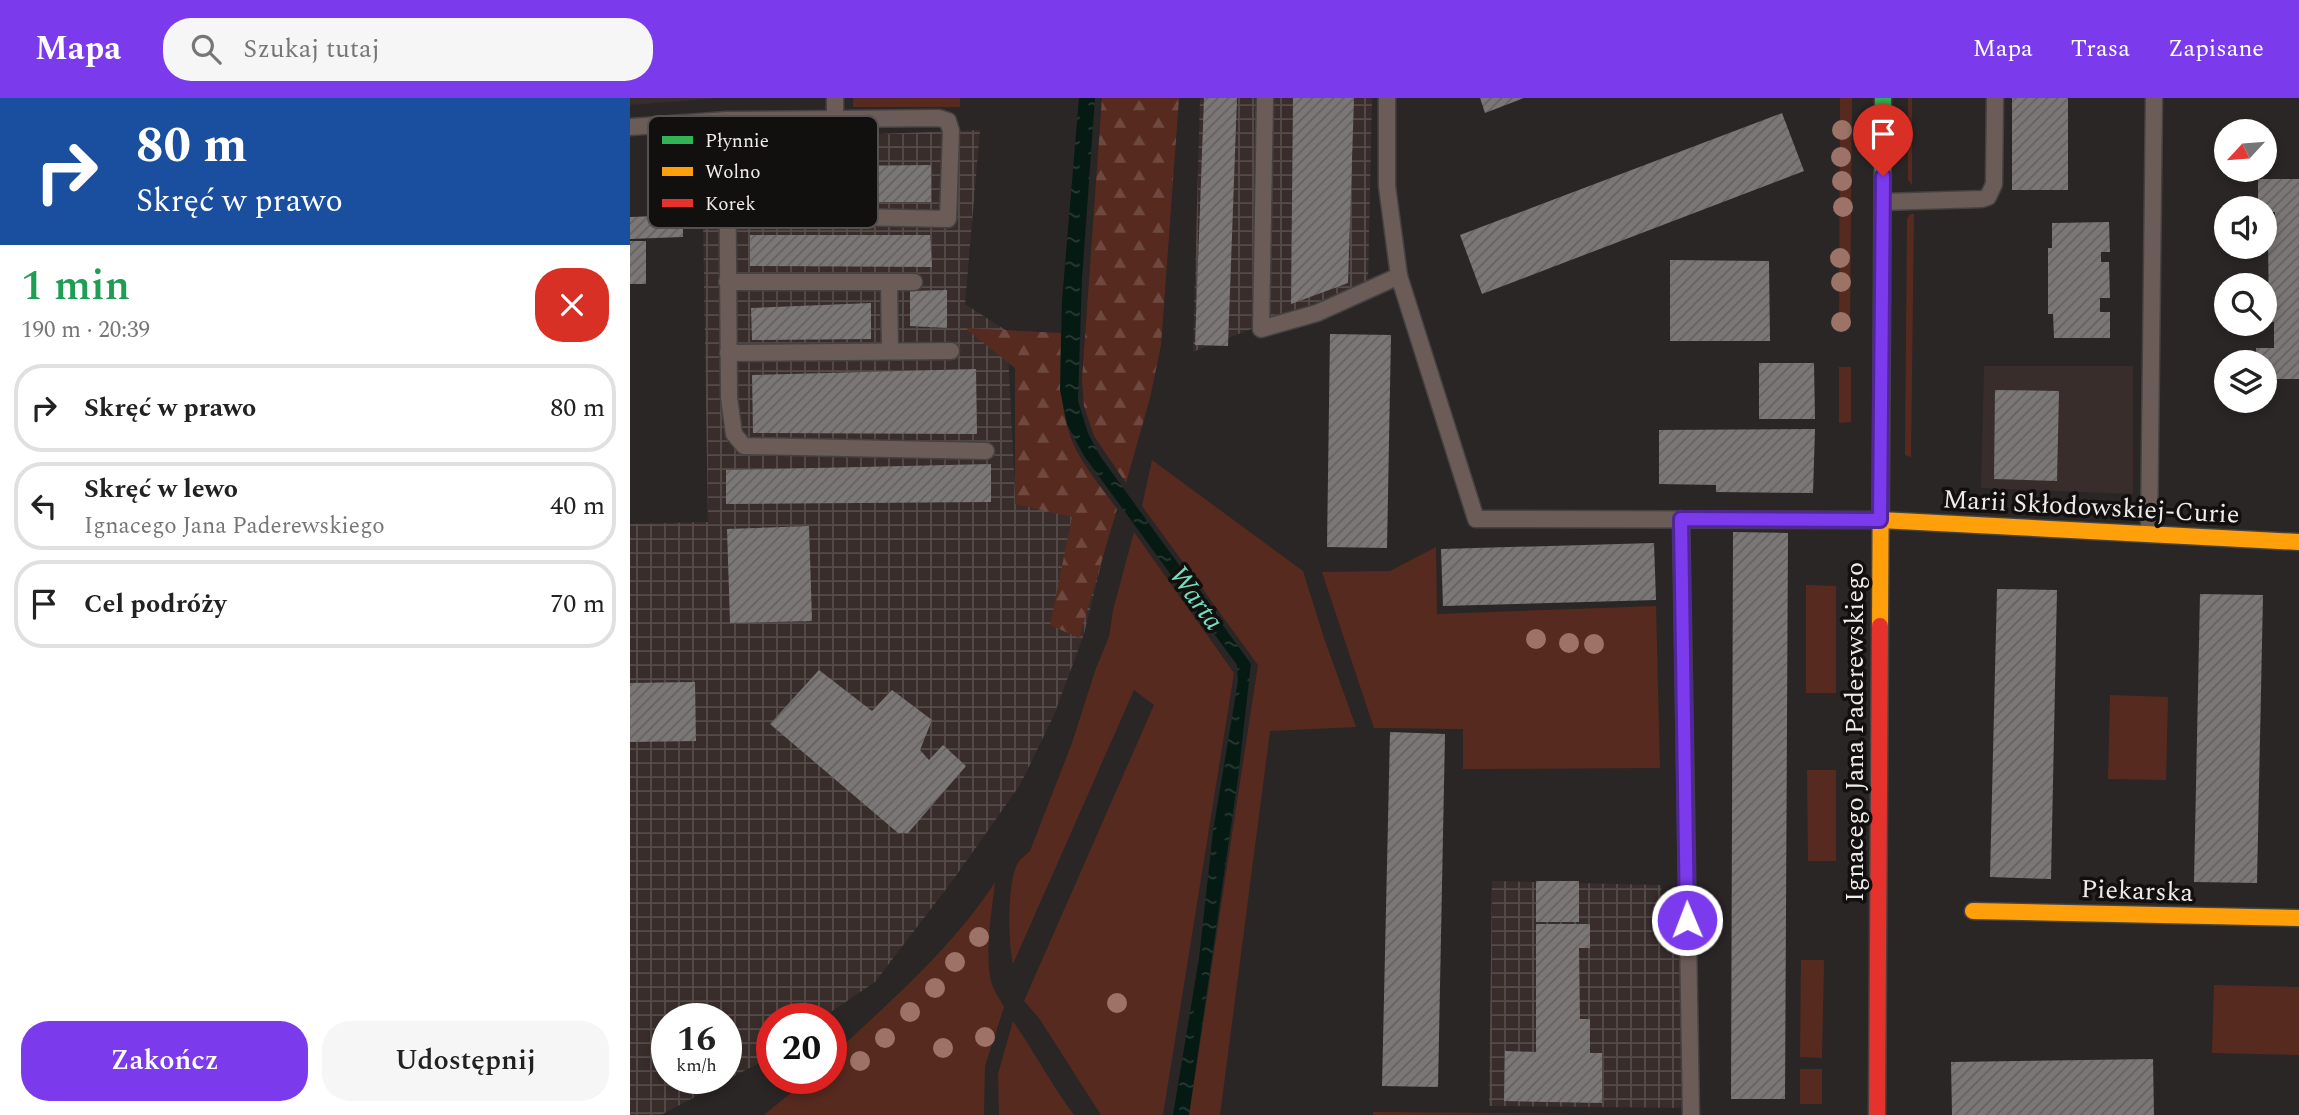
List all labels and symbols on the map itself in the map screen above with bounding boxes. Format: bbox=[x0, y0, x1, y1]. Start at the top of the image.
pin bbox=[1853, 104, 1913, 176]
legend bbox=[648, 116, 878, 228]
north arrow bbox=[2214, 119, 2277, 182]
text: Płynnie bbox=[705, 127, 769, 156]
text: Wolno bbox=[705, 158, 760, 187]
text: Korek bbox=[705, 190, 756, 219]
street label: Marii Skłodowskiej-Curie bbox=[1942, 479, 2240, 535]
water label: Warta bbox=[1157, 556, 1235, 640]
street label: Ignacego Jana Paderewskiego bbox=[1835, 562, 1875, 902]
street label: Piekarska bbox=[2080, 869, 2194, 913]
position arrow bbox=[1650, 883, 1724, 957]
speed limit sign: 20 bbox=[756, 1003, 847, 1094]

